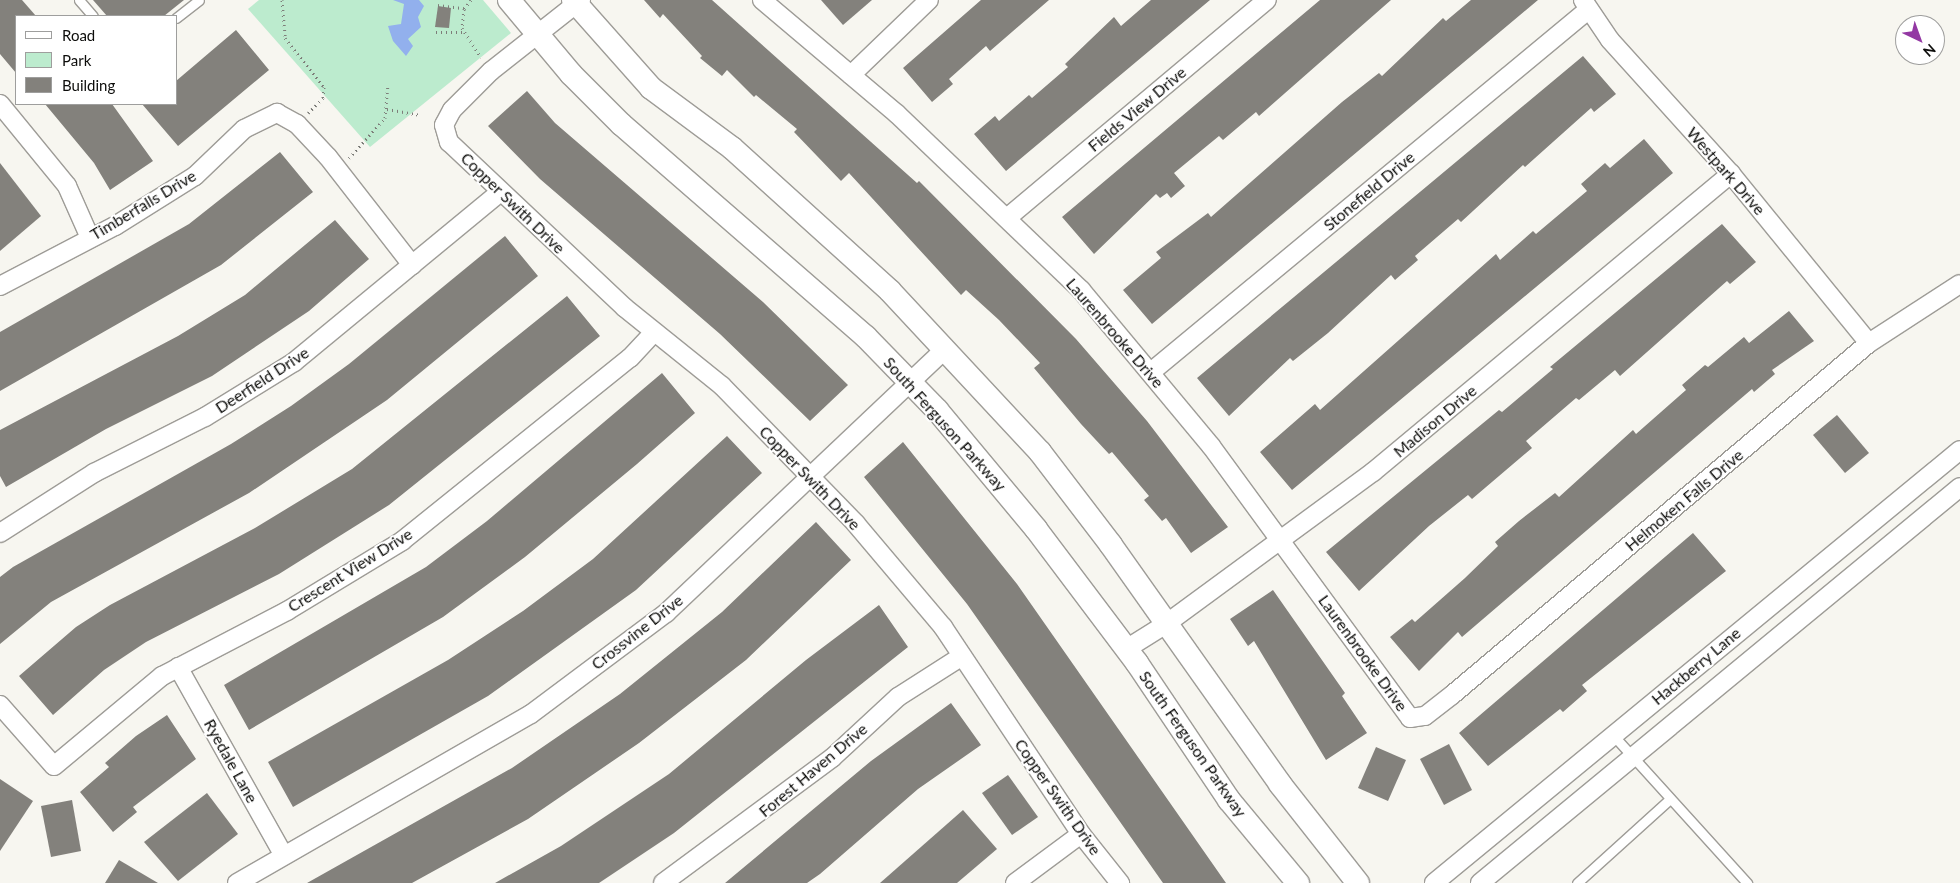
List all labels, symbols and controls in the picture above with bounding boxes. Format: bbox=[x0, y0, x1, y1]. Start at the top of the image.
legend bbox=[15, 15, 178, 105]
north arrow bbox=[1895, 15, 1945, 65]
text: Road bbox=[62, 26, 95, 44]
text: N bbox=[1920, 41, 1939, 61]
text: Park bbox=[62, 51, 91, 69]
street label: Fields View Drive bbox=[1084, 62, 1190, 156]
text: Building bbox=[62, 76, 115, 94]
street label: Westpark Drive bbox=[1683, 123, 1769, 219]
street label: Stonefield Drive bbox=[1320, 147, 1418, 235]
street label: Copper Swith Drive bbox=[457, 148, 569, 258]
street label: Timberfalls Drive bbox=[87, 166, 199, 244]
street label: Laurenbrooke Drive bbox=[1062, 274, 1168, 392]
street label: Deerfield Drive bbox=[212, 343, 312, 417]
street label: South Ferguson Parkway bbox=[880, 353, 1010, 495]
street label: Madison Drive bbox=[1390, 381, 1480, 461]
street label: Copper Swith Drive bbox=[755, 422, 865, 534]
street label: Helmoken Falls Drive bbox=[1621, 445, 1747, 555]
street label: Crescent View Drive bbox=[284, 524, 416, 616]
street label: Crossvine Drive bbox=[587, 590, 687, 674]
street label: Laurenbrooke Drive bbox=[1314, 591, 1412, 715]
street label: Hackberry Lane bbox=[1647, 623, 1745, 709]
street label: South Ferguson Parkway bbox=[1135, 667, 1251, 821]
street label: Ryedale Lane bbox=[200, 716, 262, 806]
street label: Forest Haven Drive bbox=[755, 719, 871, 821]
street label: Copper Swith Drive bbox=[1011, 735, 1105, 859]

